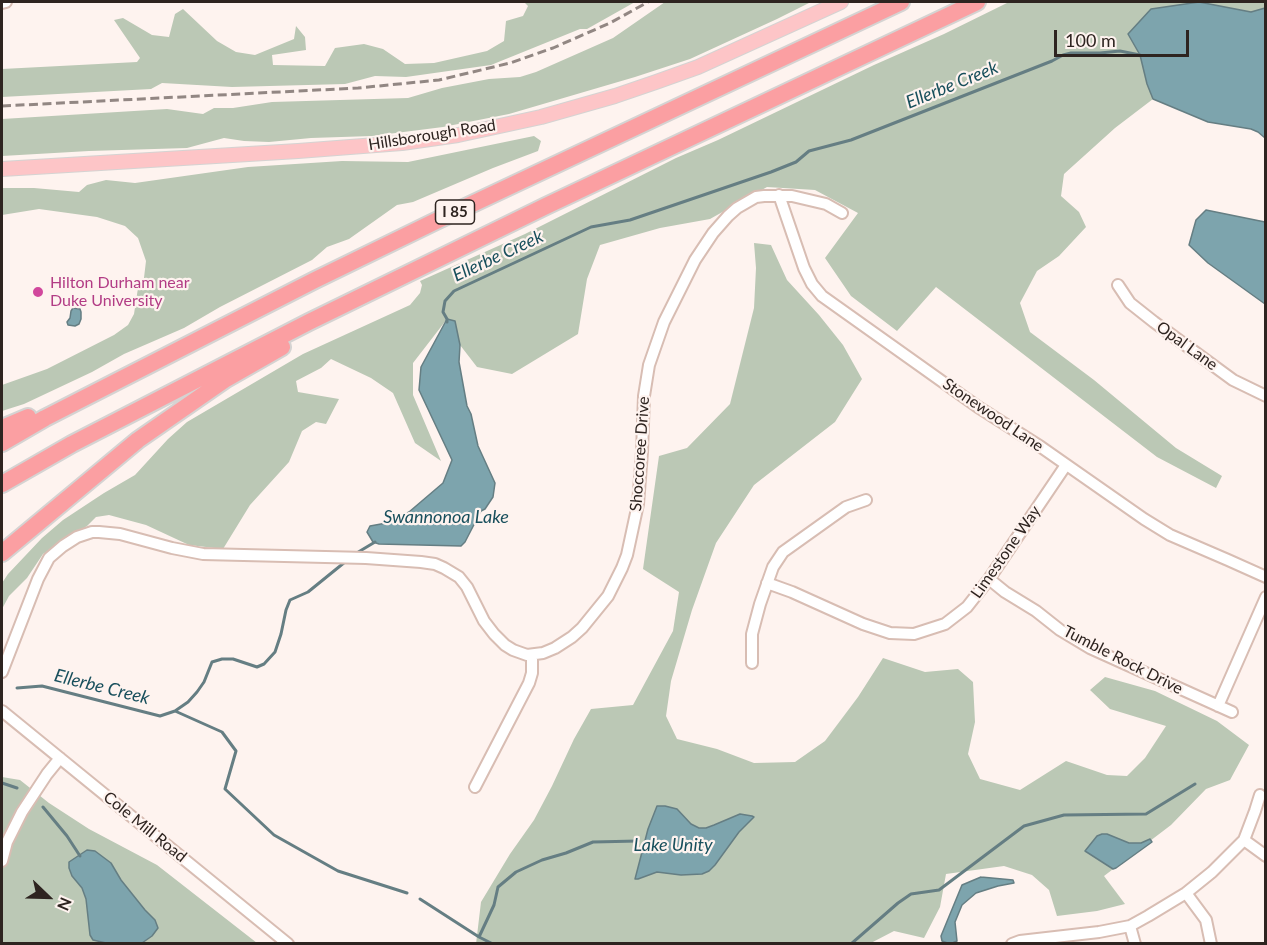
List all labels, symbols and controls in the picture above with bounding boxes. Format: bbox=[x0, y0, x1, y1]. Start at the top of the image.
scale bar bbox=[1057, 18, 1192, 56]
text: 100 m bbox=[1065, 29, 1116, 51]
water label: Ellerbe Creek bbox=[903, 57, 1001, 113]
street label: Hillsborough Road bbox=[367, 115, 497, 155]
road number: I 85 bbox=[436, 200, 474, 224]
water label: Ellerbe Creek bbox=[449, 226, 547, 286]
place label: Hilton Durham near Duke University bbox=[50, 273, 190, 311]
marker: Hilton Durham near Duke University bbox=[31, 285, 45, 299]
street label: Opal Lane bbox=[1153, 317, 1221, 375]
street label: Stonewood Lane bbox=[939, 374, 1047, 456]
street label: Shoccoree Drive bbox=[626, 396, 654, 512]
street label: Limestone Way bbox=[967, 502, 1045, 602]
water label: Swannonoa Lake bbox=[383, 506, 509, 528]
street label: Tumble Rock Drive bbox=[1060, 622, 1186, 698]
water label: Ellerbe Creek bbox=[52, 665, 152, 709]
street label: Cole Mill Road bbox=[99, 788, 191, 866]
water label: Lake Unity bbox=[633, 834, 713, 856]
north arrow bbox=[18, 867, 78, 927]
text: N bbox=[54, 895, 76, 914]

